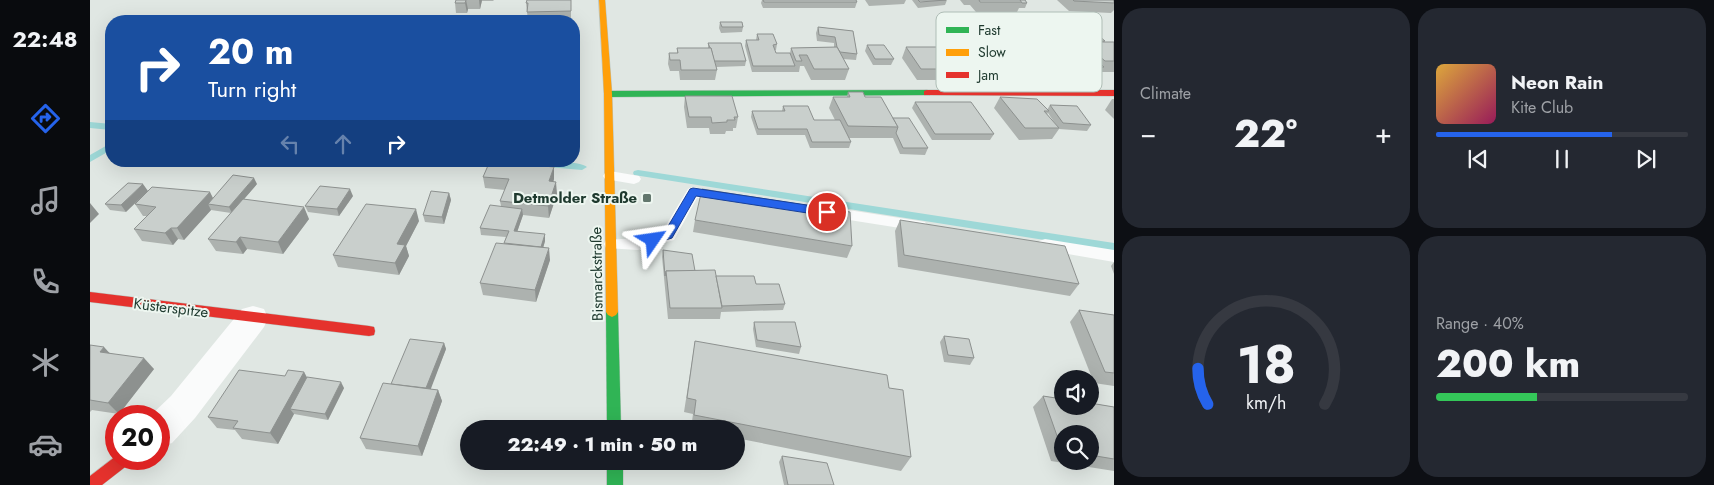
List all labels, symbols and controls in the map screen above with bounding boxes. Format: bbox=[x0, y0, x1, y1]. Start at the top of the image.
legend bbox=[936, 12, 1102, 92]
text: Fast bbox=[978, 20, 1001, 40]
text: 22:48 bbox=[12, 23, 78, 55]
text: 20 m bbox=[208, 27, 293, 77]
icon: right bbox=[125, 35, 190, 100]
text: Slow bbox=[978, 42, 1006, 62]
text: Jam bbox=[976, 65, 999, 85]
text: Neon Rain bbox=[1511, 69, 1604, 96]
text: Turn right bbox=[208, 73, 296, 105]
text: Climate bbox=[1140, 82, 1191, 105]
text: Kite Club bbox=[1511, 96, 1573, 119]
icon: directions bbox=[28, 101, 63, 136]
text: 22° bbox=[1234, 106, 1297, 161]
text: − bbox=[1140, 113, 1157, 154]
text: + bbox=[1375, 113, 1392, 154]
icon: left bbox=[276, 130, 304, 158]
icon: ahead bbox=[329, 130, 357, 158]
icon: right bbox=[382, 130, 410, 158]
icon: previous bbox=[1464, 145, 1492, 173]
icon: pause bbox=[1548, 145, 1576, 173]
icon: next bbox=[1632, 145, 1660, 173]
icon: music bbox=[28, 183, 63, 218]
place label: Detmolder Straße bbox=[513, 187, 637, 209]
pin bbox=[806, 191, 848, 233]
marker: Detmolder Straße bbox=[641, 192, 653, 204]
icon: arrive bbox=[813, 198, 841, 226]
position arrow bbox=[626, 213, 678, 265]
street label: Bismarckstraße bbox=[585, 226, 609, 321]
icon: phone bbox=[28, 264, 63, 299]
street label: Küsterspitze bbox=[132, 292, 210, 324]
text: Range · 40% bbox=[1436, 312, 1524, 335]
text: 18 bbox=[1236, 327, 1296, 403]
text: 200 km bbox=[1436, 336, 1580, 391]
icon: climate bbox=[28, 345, 63, 380]
map controls bbox=[1054, 370, 1099, 470]
button: sound bbox=[1054, 370, 1099, 415]
text: km/h bbox=[1246, 390, 1286, 416]
speed limit sign: 20 bbox=[105, 405, 170, 470]
button: search bbox=[1054, 425, 1099, 470]
icon: car bbox=[28, 427, 63, 462]
text: 22:49 · 1 min · 50 m bbox=[508, 431, 697, 458]

